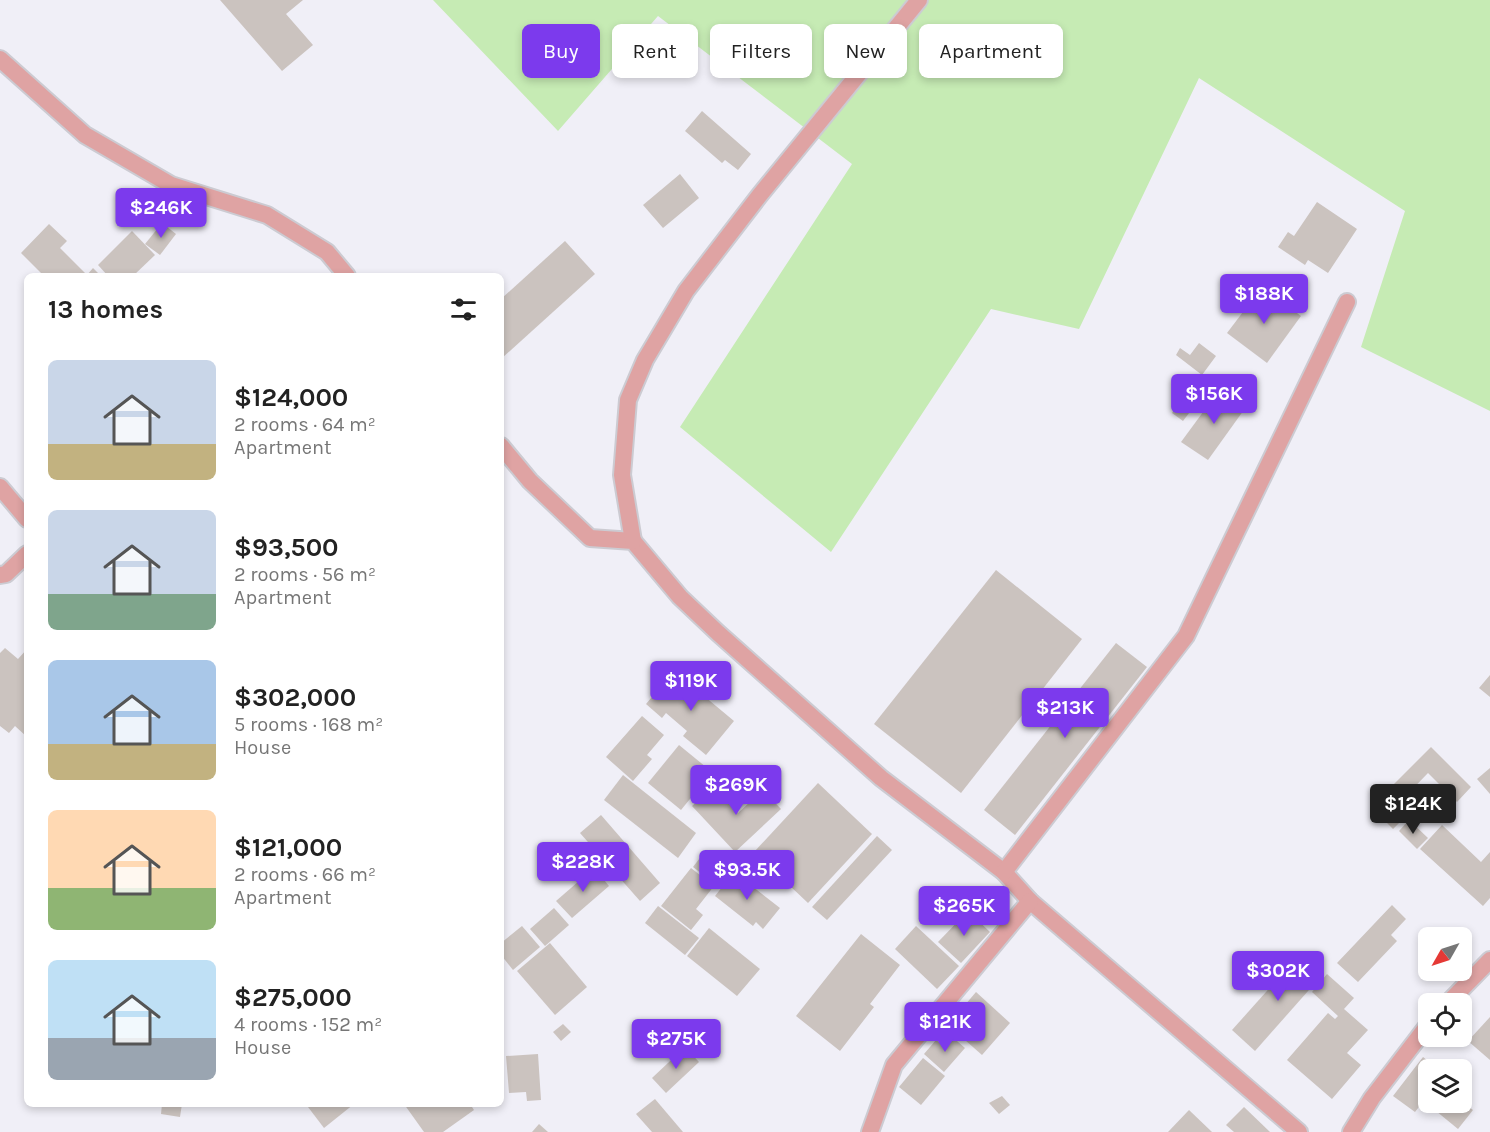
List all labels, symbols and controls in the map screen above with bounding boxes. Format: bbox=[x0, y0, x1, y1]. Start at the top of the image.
chip: Buy bbox=[522, 24, 600, 78]
chip: Rent bbox=[612, 24, 698, 78]
chip: Filters bbox=[710, 24, 812, 78]
chip: New bbox=[824, 24, 907, 78]
chip: Apartment bbox=[919, 24, 1063, 78]
pin: $246K bbox=[119, 188, 203, 239]
text: $246K bbox=[130, 196, 193, 219]
pin: $188K bbox=[1222, 274, 1306, 325]
text: $188K bbox=[1234, 282, 1294, 305]
icon: filters bbox=[447, 293, 480, 326]
text: 13 homes bbox=[48, 294, 163, 325]
pin: $156K bbox=[1172, 374, 1256, 425]
text: $124,000 bbox=[234, 382, 348, 413]
text: $156K bbox=[1185, 382, 1243, 405]
icon: home bbox=[96, 384, 168, 456]
text: 2 rooms · 64 m² bbox=[234, 413, 376, 436]
text: Apartment bbox=[234, 436, 332, 459]
text: $93,500 bbox=[234, 532, 339, 563]
icon: home bbox=[96, 534, 168, 606]
text: 2 rooms · 56 m² bbox=[234, 563, 376, 586]
text: Apartment bbox=[234, 586, 332, 609]
pin: $119K bbox=[649, 661, 733, 712]
text: $119K bbox=[664, 669, 718, 692]
text: $302,000 bbox=[234, 682, 356, 713]
icon: home bbox=[96, 684, 168, 756]
pin: $213K bbox=[1023, 688, 1107, 739]
text: $213K bbox=[1036, 696, 1094, 719]
text: 5 rooms · 168 m² bbox=[234, 713, 383, 736]
text: House bbox=[234, 736, 291, 759]
pin: $269K bbox=[694, 765, 778, 816]
text: $269K bbox=[704, 773, 768, 796]
pin: $124K bbox=[1371, 784, 1455, 835]
text: $124K bbox=[1384, 792, 1442, 815]
text: $121,000 bbox=[234, 832, 342, 863]
icon: home bbox=[96, 834, 168, 906]
pin: $228K bbox=[541, 842, 625, 893]
text: $228K bbox=[551, 850, 615, 873]
pin: $93.5K bbox=[698, 850, 796, 901]
text: $93.5K bbox=[713, 858, 781, 881]
text: 2 rooms · 66 m² bbox=[234, 863, 376, 886]
text: Apartment bbox=[234, 886, 332, 909]
pin: $265K bbox=[922, 886, 1006, 937]
text: $265K bbox=[933, 894, 995, 917]
north arrow bbox=[1418, 927, 1472, 981]
map controls bbox=[1418, 927, 1472, 1113]
pin: $302K bbox=[1236, 951, 1320, 1002]
text: $302K bbox=[1246, 959, 1310, 982]
text: $275,000 bbox=[234, 982, 352, 1013]
icon: home bbox=[96, 984, 168, 1056]
button: locate bbox=[1418, 993, 1472, 1047]
pin: $121K bbox=[903, 1002, 987, 1053]
text: $121K bbox=[918, 1010, 972, 1033]
text: 4 rooms · 152 m² bbox=[234, 1013, 382, 1036]
pin: $275K bbox=[634, 1019, 718, 1070]
text: $275K bbox=[646, 1027, 706, 1050]
text: House bbox=[234, 1036, 291, 1059]
button: layers bbox=[1418, 1059, 1472, 1113]

